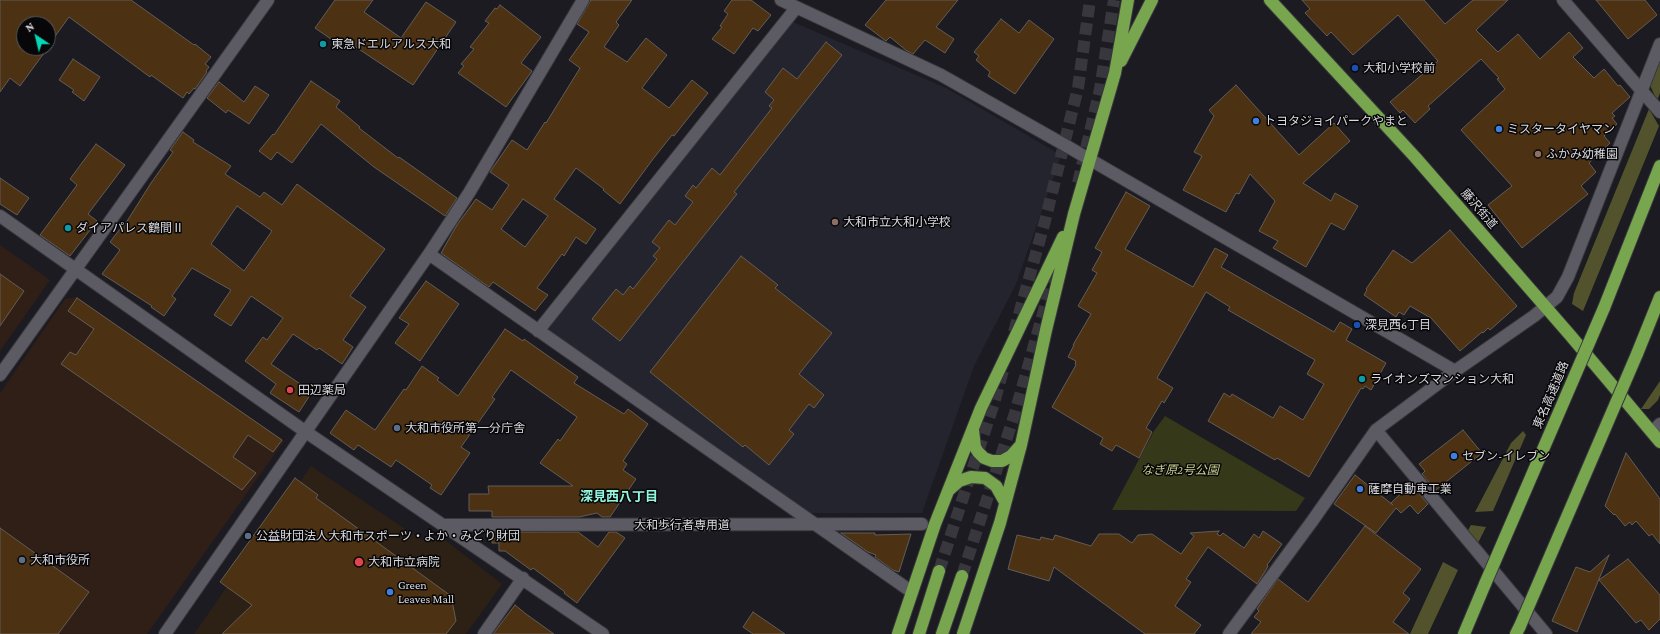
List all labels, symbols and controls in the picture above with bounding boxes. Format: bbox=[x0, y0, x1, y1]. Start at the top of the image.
north arrow bbox=[16, 16, 56, 56]
text: N bbox=[23, 20, 36, 34]
place label: 東急ドエルアルス大和 bbox=[331, 37, 451, 51]
marker: 東急ドエルアルス大和 bbox=[318, 39, 328, 49]
place label: 大和小学校前 bbox=[1363, 61, 1435, 75]
marker: 大和小学校前 bbox=[1350, 63, 1360, 73]
place label: トヨタジョイパークやまと bbox=[1264, 114, 1408, 128]
marker: トヨタジョイパークやまと bbox=[1251, 116, 1261, 126]
place label: ミスタータイヤマン bbox=[1507, 122, 1615, 136]
marker: ミスタータイヤマン bbox=[1494, 124, 1504, 134]
place label: ふかみ幼稚園 bbox=[1546, 147, 1618, 161]
marker: ふかみ幼稚園 bbox=[1533, 149, 1543, 159]
street label: 藤沢街道 bbox=[1458, 186, 1500, 232]
place label: 大和市立大和小学校 bbox=[843, 215, 951, 229]
marker: 大和市立大和小学校 bbox=[830, 217, 840, 227]
place label: ダイアパレス鶴間Ⅱ bbox=[76, 221, 184, 235]
marker: ダイアパレス鶴間Ⅱ bbox=[63, 223, 73, 233]
place label: 深見西6丁目 bbox=[1365, 318, 1431, 332]
marker: 深見西6丁目 bbox=[1352, 320, 1362, 330]
street label: 東名高速道路 bbox=[1530, 359, 1572, 431]
place label: ライオンズマンション大和 bbox=[1370, 372, 1514, 386]
marker: ライオンズマンション大和 bbox=[1357, 374, 1367, 384]
place label: 田辺薬局 bbox=[298, 383, 346, 397]
marker: 田辺薬局 bbox=[285, 385, 295, 395]
place label: 大和市役所第一分庁舎 bbox=[405, 421, 525, 435]
marker: 大和市役所第一分庁舎 bbox=[392, 423, 402, 433]
place label: セブン-イレブン bbox=[1462, 449, 1550, 463]
marker: セブン-イレブン bbox=[1449, 451, 1459, 461]
park label: なぎ原2号公園 bbox=[1141, 463, 1219, 477]
place label: 薩摩自動車工業 bbox=[1368, 482, 1452, 496]
marker: 薩摩自動車工業 bbox=[1355, 484, 1365, 494]
district label: 深見西八丁目 bbox=[580, 489, 658, 505]
street label: 大和歩行者専用道 bbox=[634, 518, 730, 532]
place label: 公益財団法人大和市スポーツ・よか・みどり財団 bbox=[256, 529, 520, 543]
marker: 公益財団法人大和市スポーツ・よか・みどり財団 bbox=[243, 531, 253, 541]
place label: 大和市役所 bbox=[30, 553, 90, 567]
marker: 大和市役所 bbox=[17, 555, 27, 565]
place label: 大和市立病院 bbox=[368, 555, 440, 569]
marker: 大和市立病院 bbox=[353, 556, 365, 568]
place label: Green Leaves Mall bbox=[398, 578, 454, 606]
marker: Green Leaves Mall bbox=[385, 587, 395, 597]

